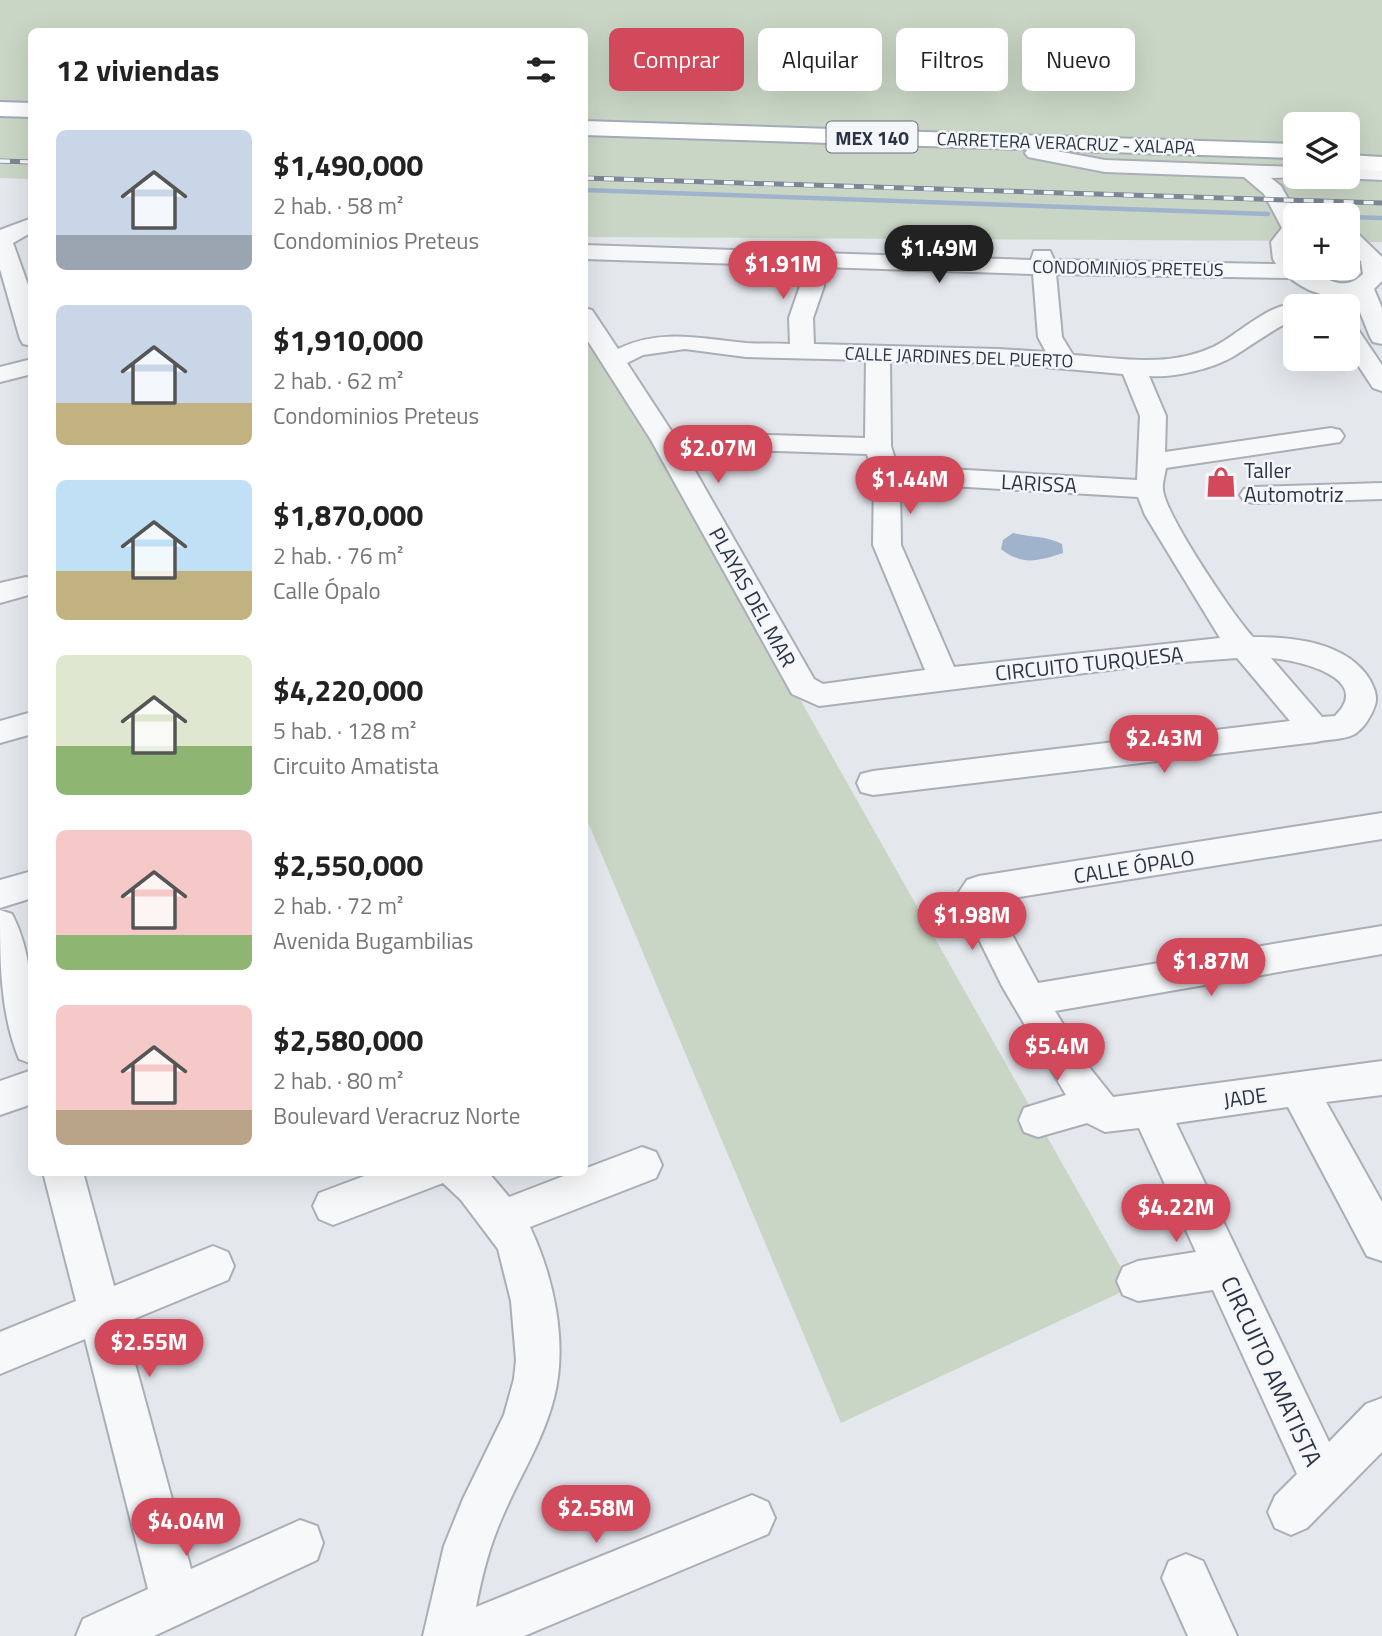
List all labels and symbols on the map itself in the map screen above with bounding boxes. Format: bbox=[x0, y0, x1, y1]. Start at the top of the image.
road number: MEX 140 bbox=[826, 122, 917, 153]
street label: CARRETERA VERACRUZ - XALAPA bbox=[936, 125, 1196, 161]
pin: $1.49M bbox=[882, 226, 996, 285]
pin: $1.91M bbox=[726, 242, 840, 301]
street label: CONDOMINIOS PRETEUS bbox=[1032, 253, 1224, 283]
street label: CALLE JARDINES DEL PUERTO bbox=[844, 340, 1074, 374]
pin: $2.07M bbox=[661, 426, 775, 485]
place label: Taller Automotriz bbox=[1244, 454, 1343, 510]
pin: $1.44M bbox=[853, 456, 967, 516]
street label: LARISSA bbox=[1000, 465, 1078, 501]
shop icon: Taller Automotriz bbox=[1204, 465, 1238, 499]
street label: PLAYAS DEL MAR bbox=[701, 521, 805, 673]
street label: CIRCUITO TURQUESA bbox=[993, 637, 1185, 689]
pin: $2.43M bbox=[1107, 716, 1221, 775]
street label: CALLE ÓPALO bbox=[1071, 841, 1197, 891]
pin: $1.98M bbox=[915, 892, 1029, 952]
pin: $1.87M bbox=[1154, 939, 1268, 998]
pin: $5.4M bbox=[1008, 1024, 1106, 1083]
street label: JADE bbox=[1221, 1078, 1269, 1116]
pin: $4.22M bbox=[1119, 1184, 1233, 1244]
street label: CIRCUITO AMATISTA bbox=[1212, 1270, 1332, 1472]
pin: $2.55M bbox=[92, 1320, 206, 1379]
pin: $2.58M bbox=[539, 1486, 653, 1545]
pin: $4.04M bbox=[129, 1498, 243, 1558]

